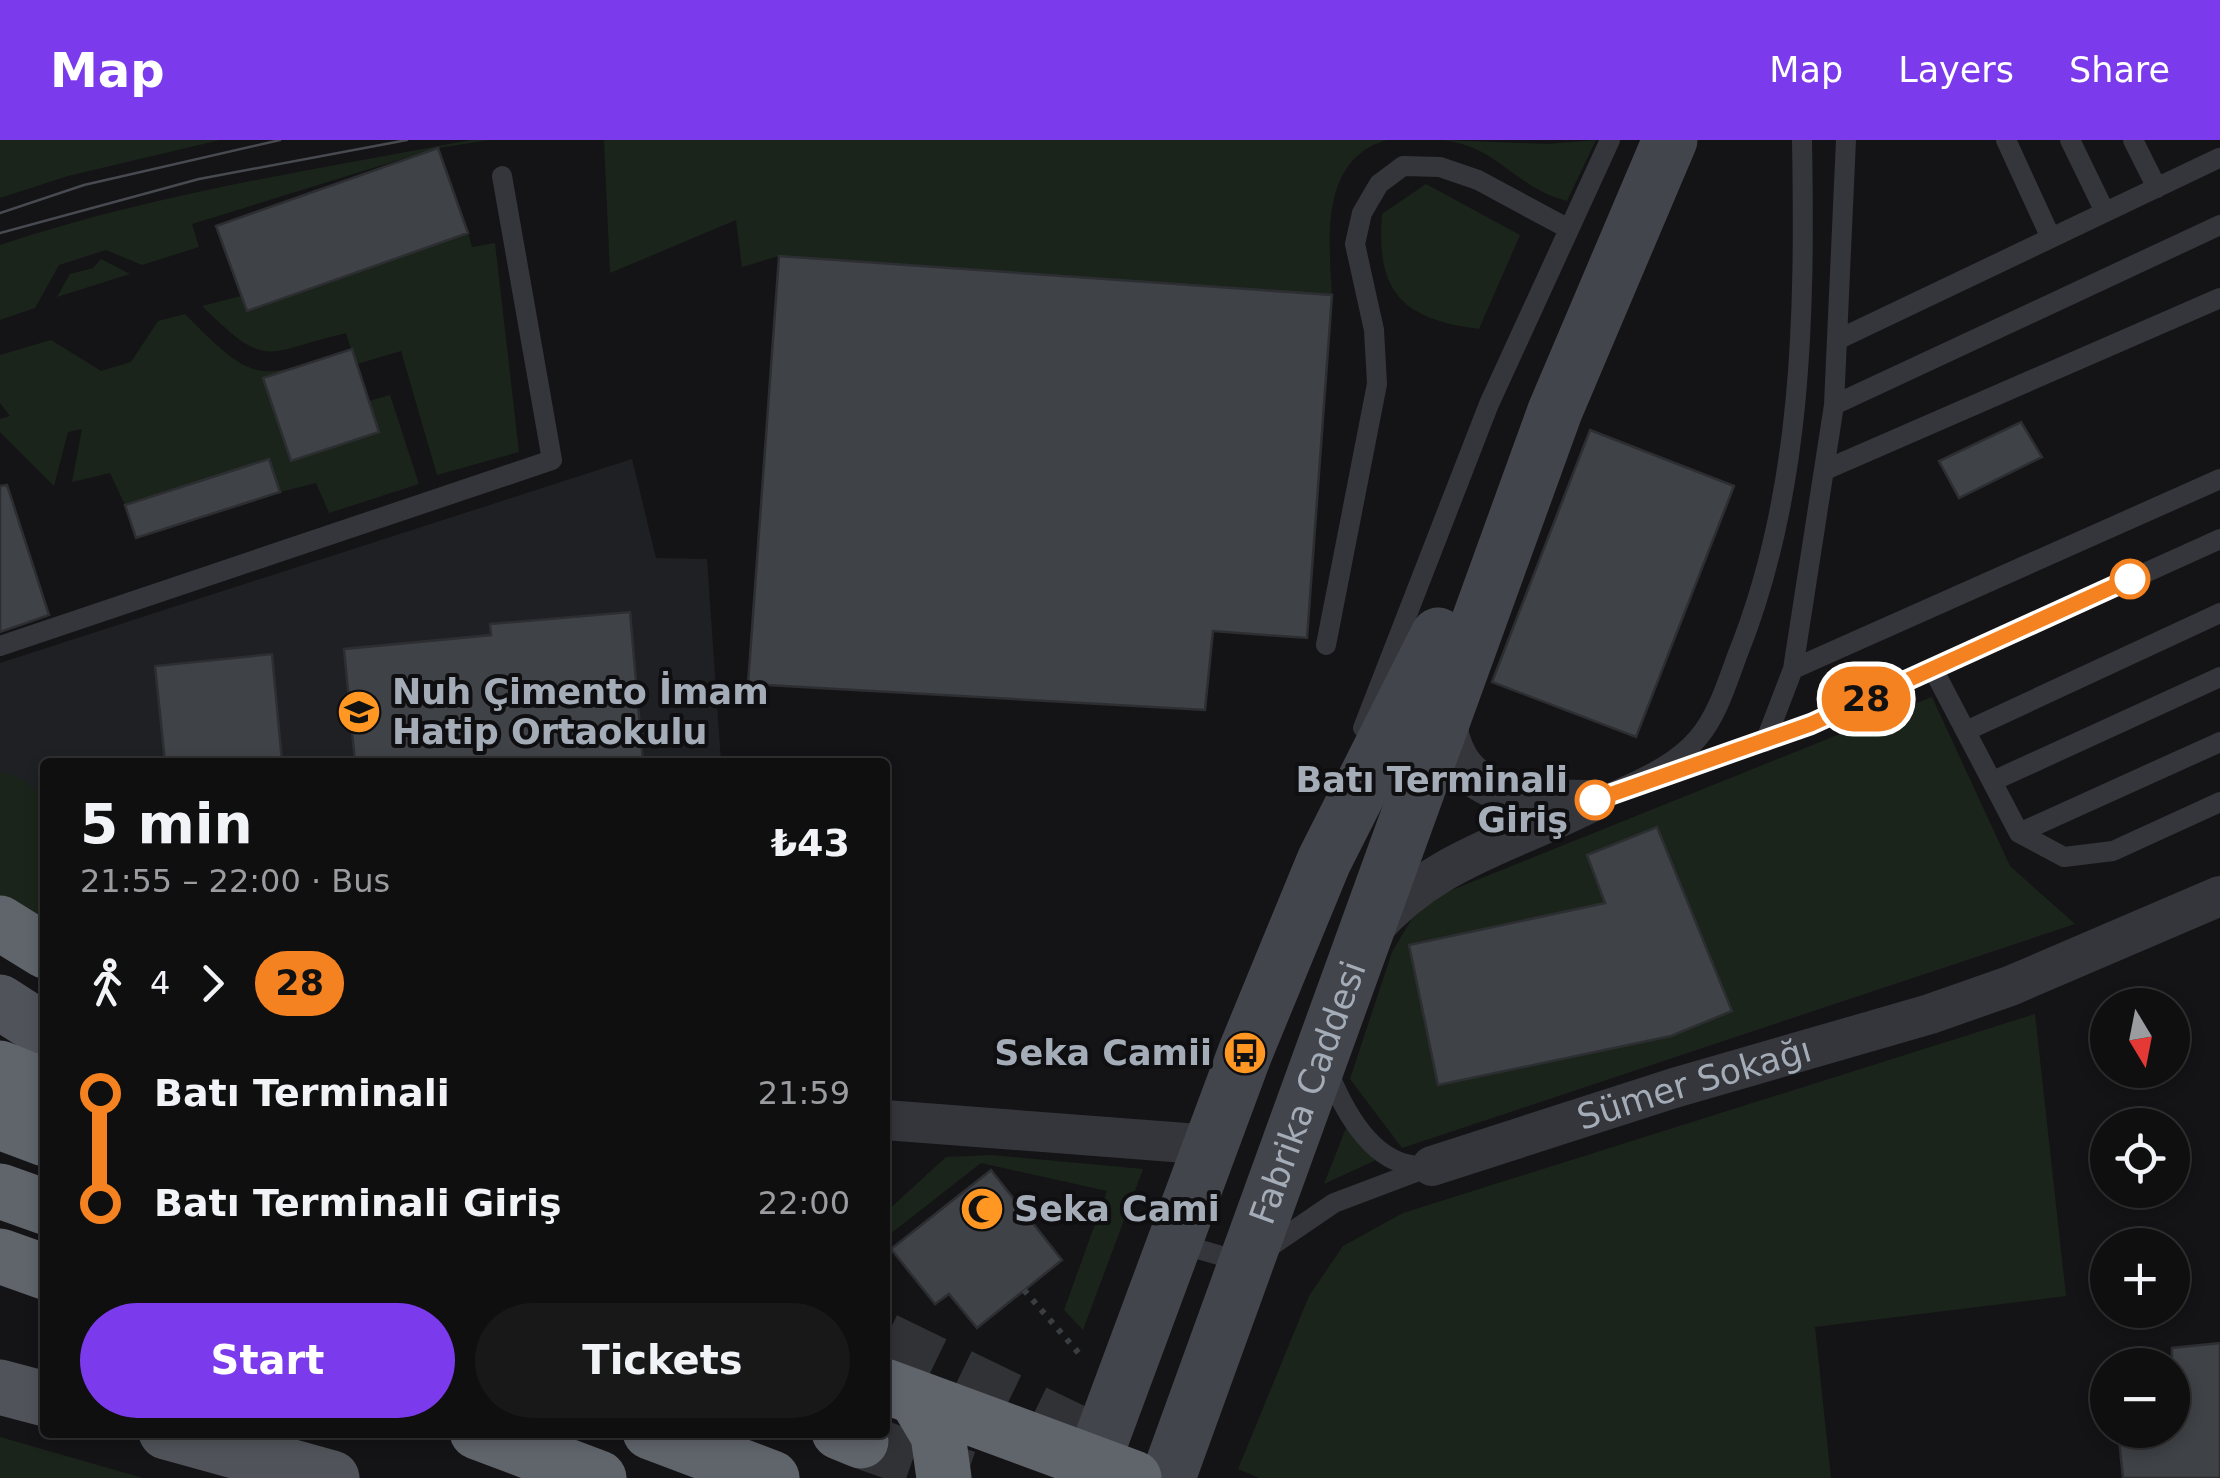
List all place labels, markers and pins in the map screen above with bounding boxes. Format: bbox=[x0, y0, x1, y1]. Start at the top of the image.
unlabelled marker bbox=[2111, 560, 2149, 598]
place label: Nuh Çimento İmam Hatip Ortaokulu bbox=[392, 671, 769, 752]
school or university icon: Nuh Çimento İmam Hatip Ortaokulu bbox=[336, 689, 382, 735]
place label: Batı Terminali Giriş bbox=[1296, 760, 1568, 840]
marker: Batı Terminali Giriş bbox=[1576, 781, 1614, 819]
bus stop icon: Seka Camii bbox=[1222, 1030, 1268, 1076]
place label: Seka Camii bbox=[994, 1033, 1212, 1073]
mosque icon: Seka Cami bbox=[959, 1186, 1005, 1232]
place label: Seka Cami bbox=[1014, 1189, 1220, 1229]

